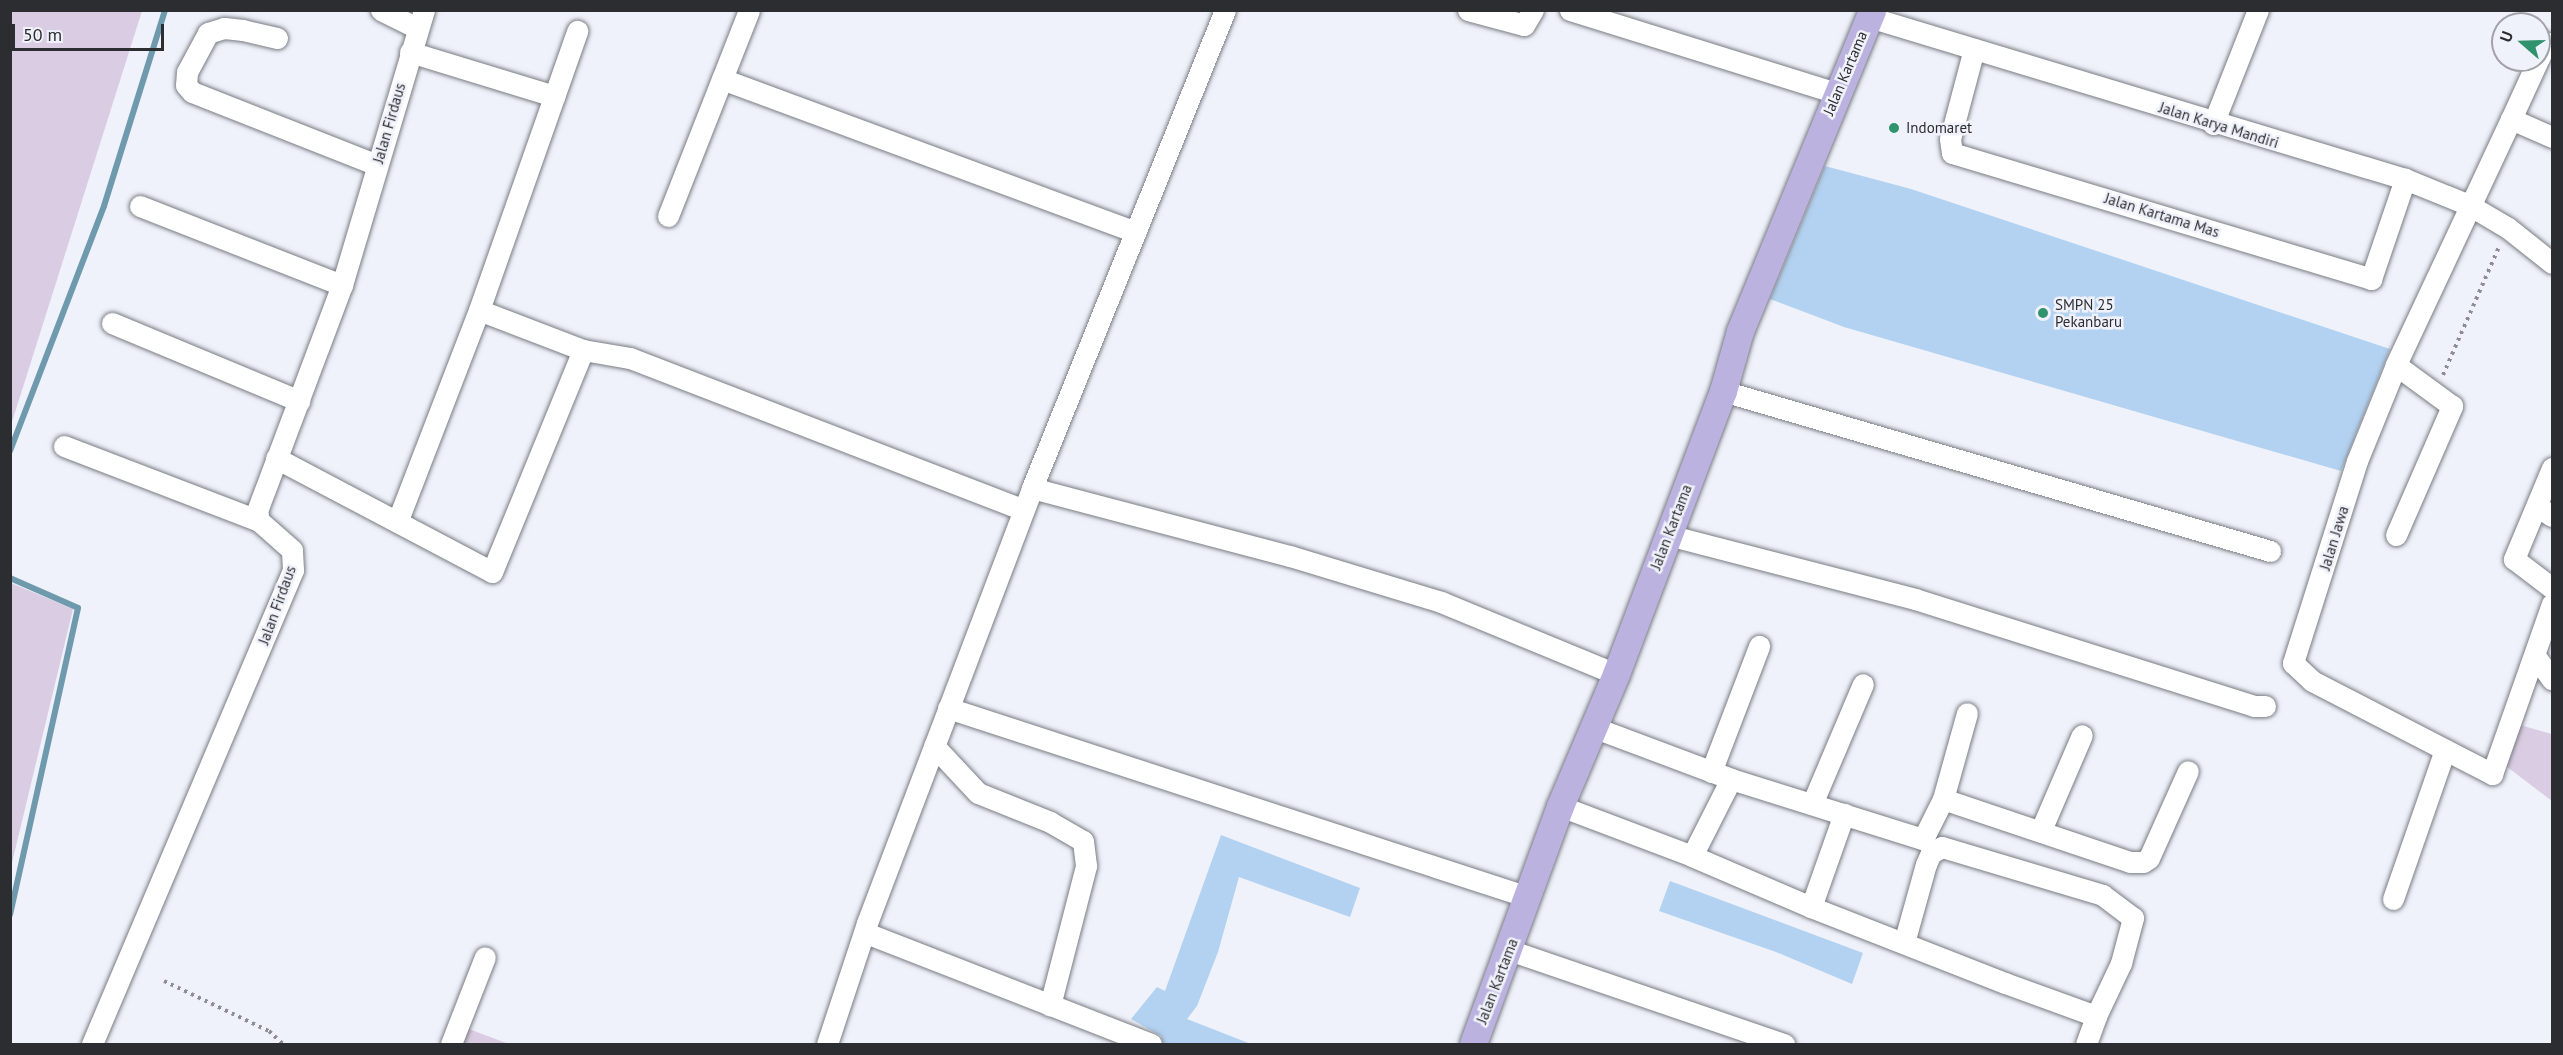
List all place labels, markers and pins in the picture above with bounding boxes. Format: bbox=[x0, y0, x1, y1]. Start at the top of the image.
place label: Indomaret bbox=[1906, 119, 1972, 137]
marker: Indomaret bbox=[1887, 121, 1901, 135]
place label: SMPN 25 Pekanbaru bbox=[2055, 295, 2122, 330]
marker: SMPN 25 Pekanbaru bbox=[2036, 306, 2050, 320]

